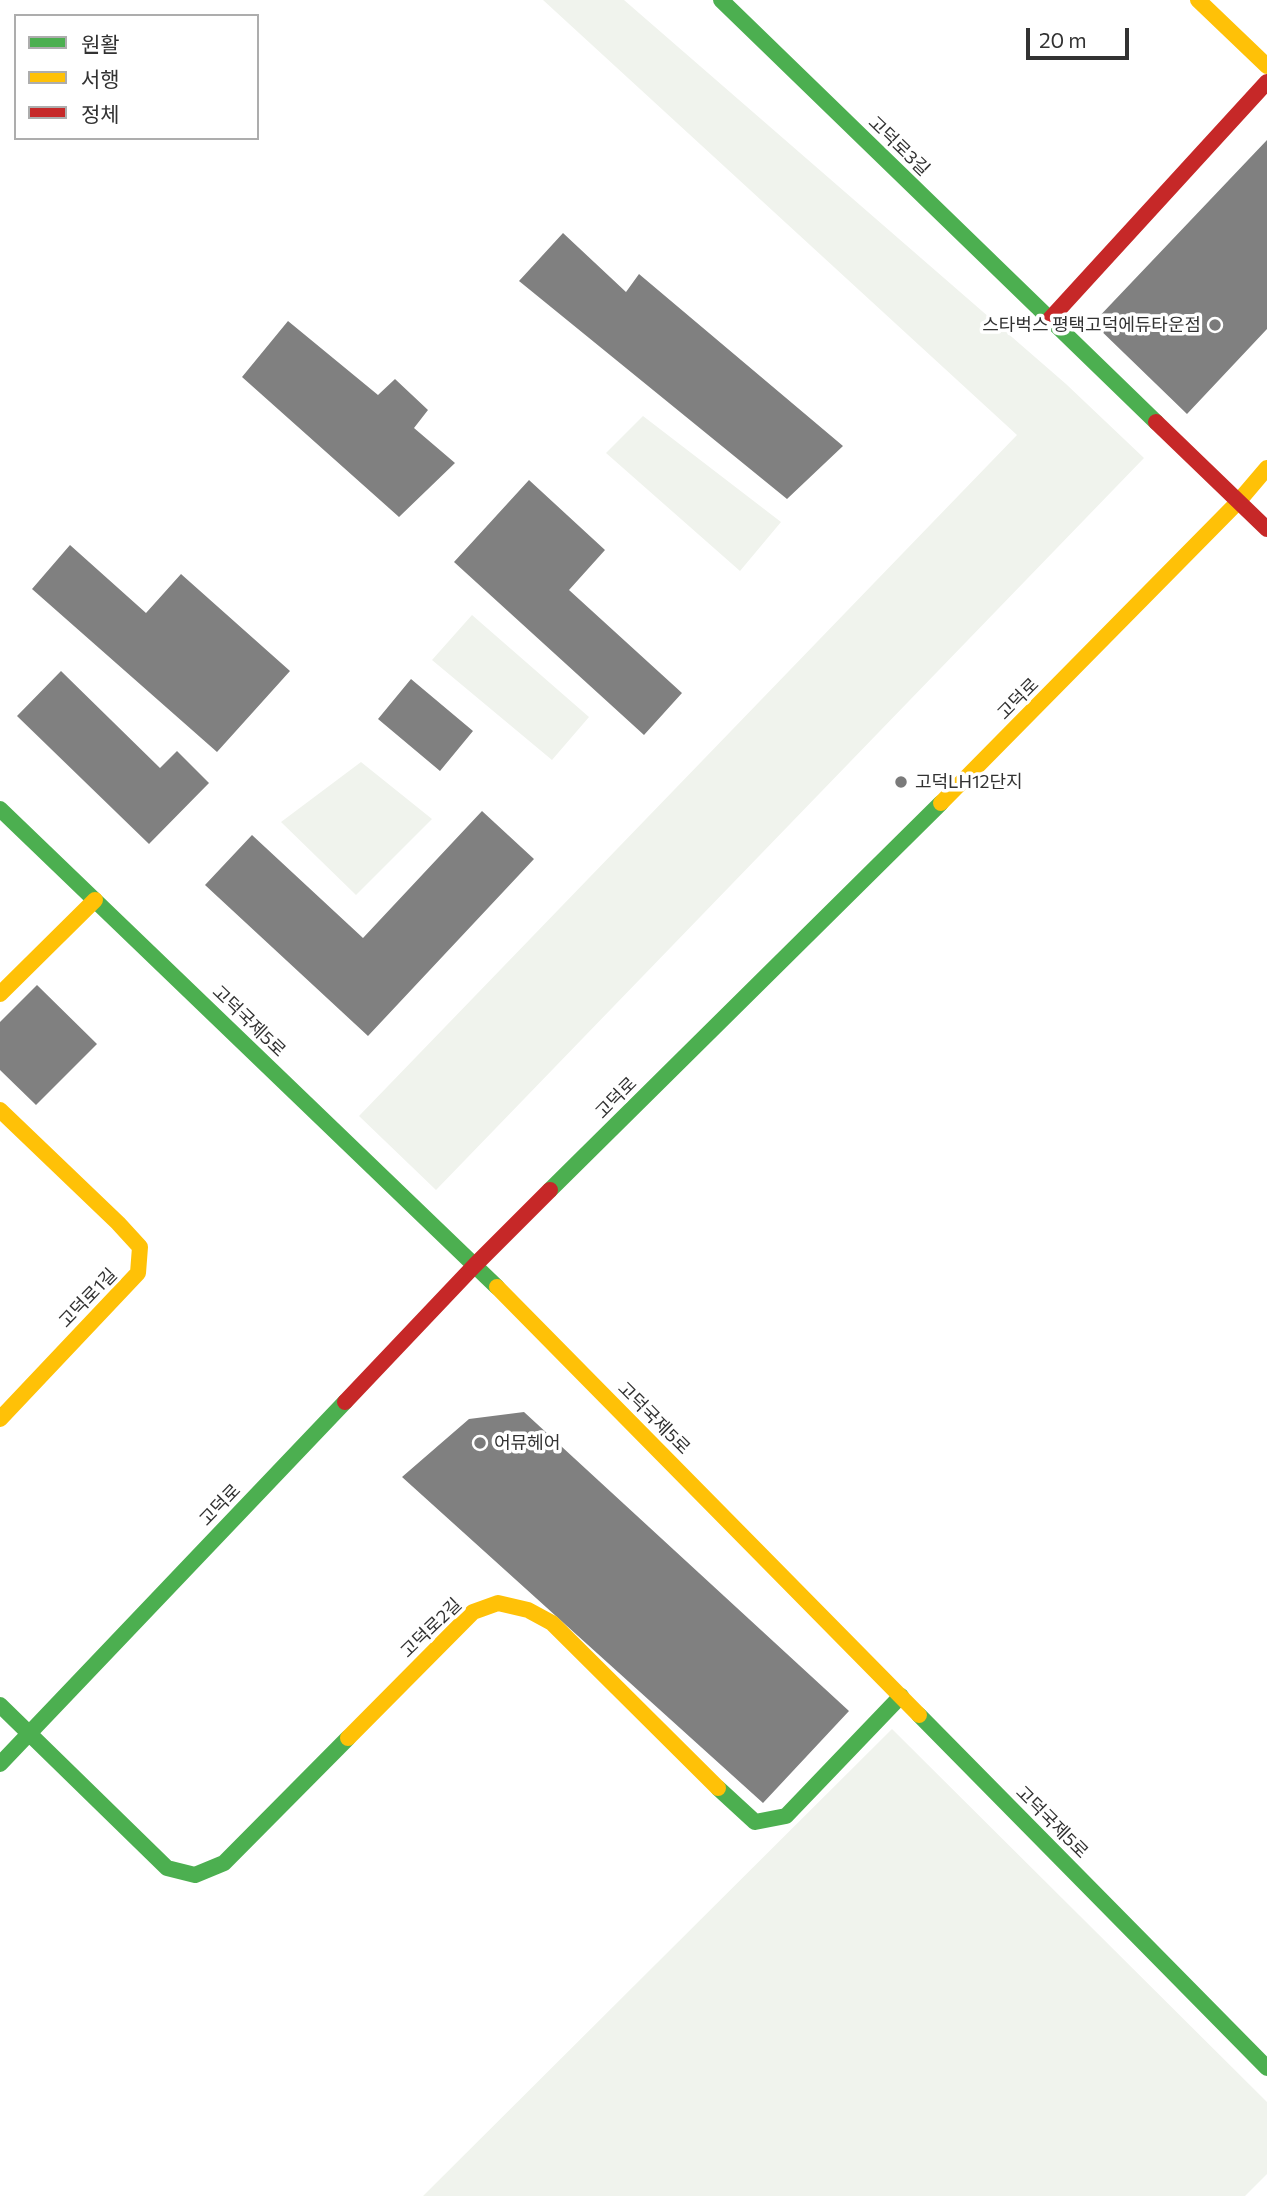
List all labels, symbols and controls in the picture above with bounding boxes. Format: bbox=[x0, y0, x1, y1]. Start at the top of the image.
legend bbox=[14, 14, 259, 140]
scale bar bbox=[1029, 14, 1132, 58]
text: 20 m bbox=[1039, 27, 1087, 52]
text: 원활 bbox=[81, 31, 120, 56]
text: 서행 bbox=[81, 66, 120, 91]
text: 정체 bbox=[81, 101, 120, 126]
street label: 고덕로3길 bbox=[864, 112, 934, 180]
place label: 스타벅스 평택고덕에듀타운점 bbox=[982, 314, 1201, 336]
marker: 스타벅스 평택고덕에듀타운점 bbox=[1207, 317, 1223, 333]
street label: 고덕로 bbox=[993, 674, 1043, 724]
place label: 고덕LH12단지 bbox=[915, 771, 1023, 793]
marker: 고덕LH12단지 bbox=[893, 774, 909, 790]
street label: 고덕국제5로 bbox=[208, 981, 290, 1061]
street label: 고덕로 bbox=[591, 1073, 641, 1123]
street label: 고덕로1길 bbox=[55, 1264, 121, 1332]
street label: 고덕국제5로 bbox=[613, 1377, 695, 1459]
place label: 어뮤헤어 bbox=[494, 1432, 560, 1454]
marker: 어뮤헤어 bbox=[472, 1435, 488, 1451]
street label: 고덕로 bbox=[195, 1480, 245, 1530]
street label: 고덕로2길 bbox=[396, 1594, 466, 1662]
street label: 고덕국제5로 bbox=[1011, 1781, 1093, 1863]

